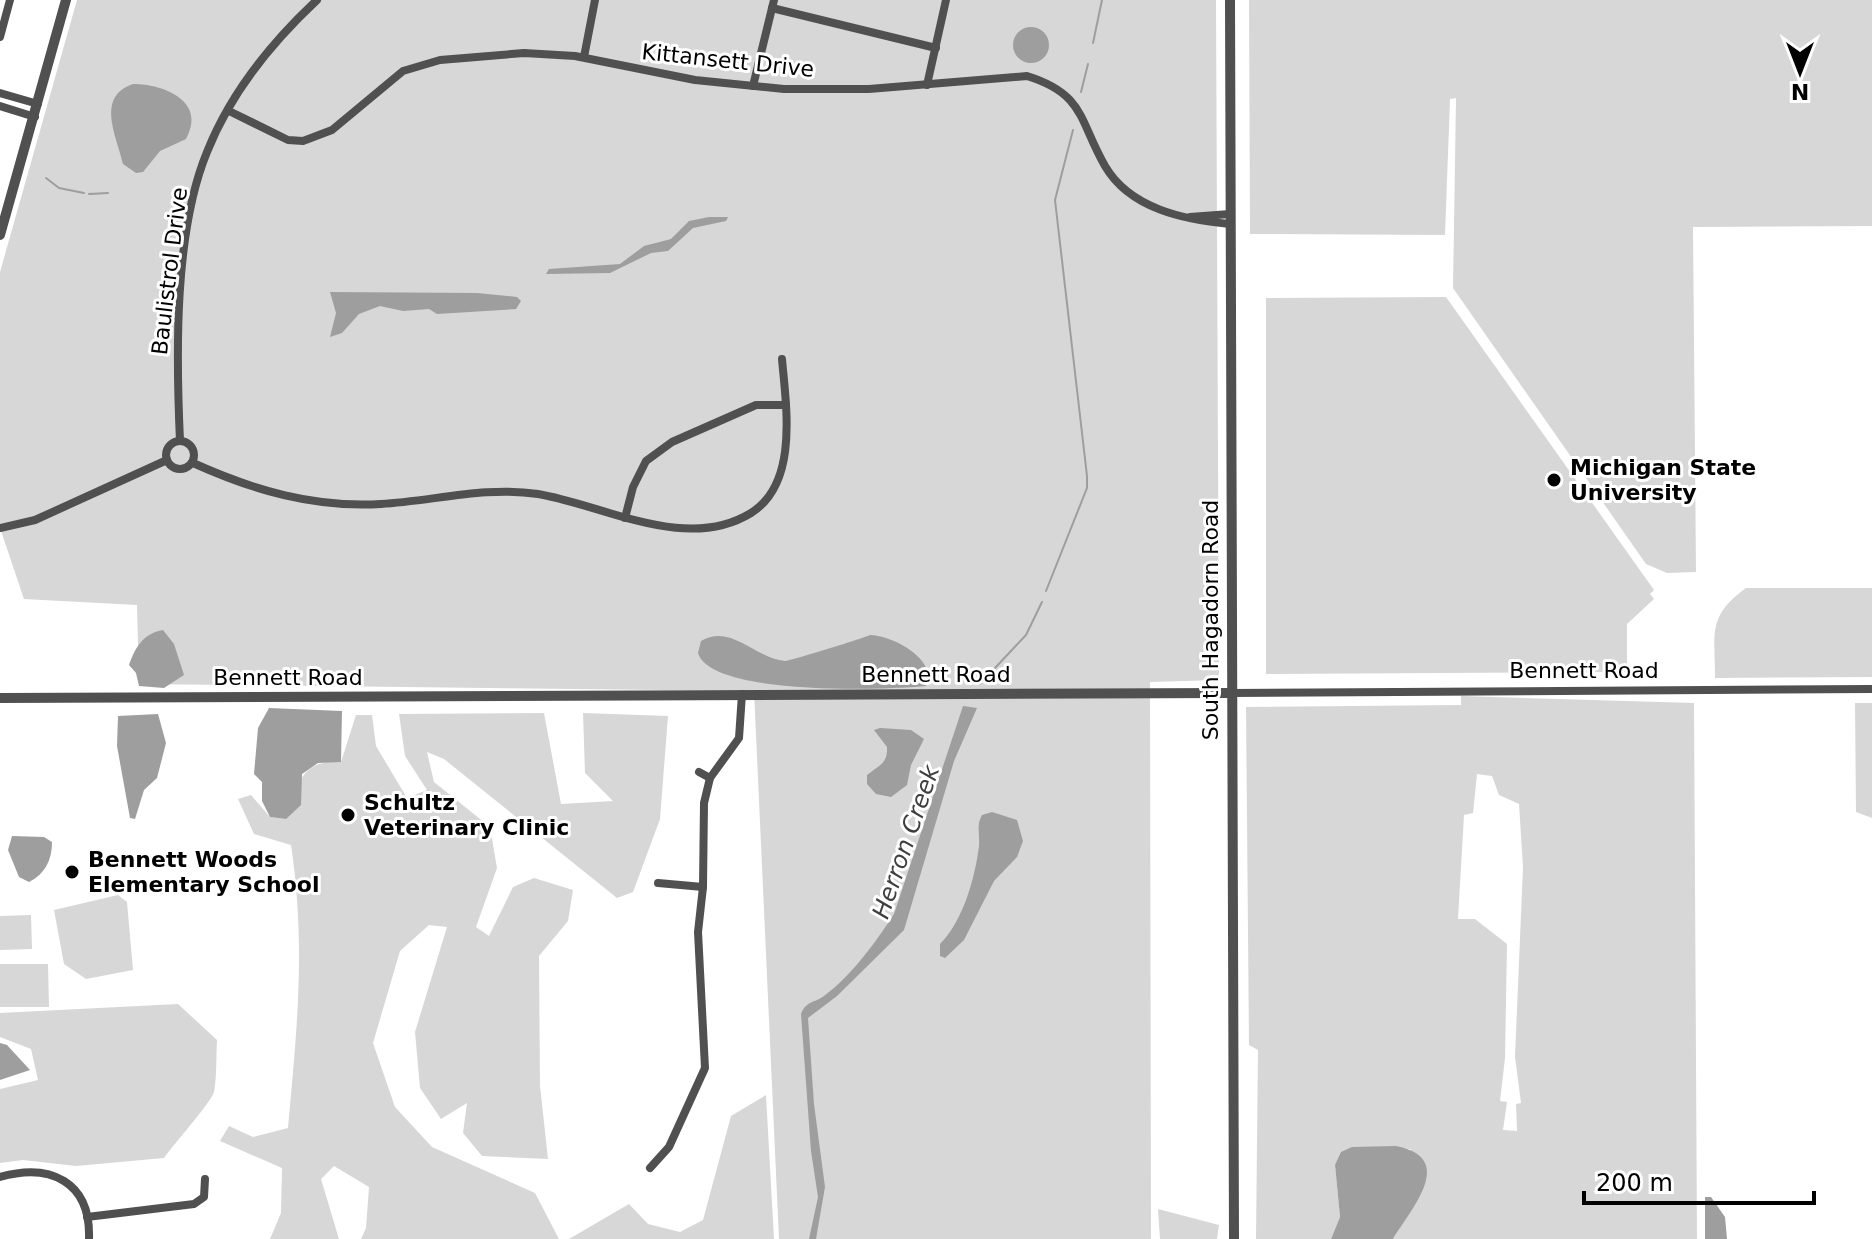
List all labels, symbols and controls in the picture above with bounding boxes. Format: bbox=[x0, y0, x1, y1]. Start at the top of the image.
north arrow bbox=[1760, 32, 1840, 112]
street label: Kittansett Drive bbox=[641, 39, 815, 82]
text: N bbox=[1791, 79, 1809, 104]
street label: Baulistrol Drive bbox=[147, 186, 192, 356]
place label: Michigan State University bbox=[1570, 455, 1756, 505]
marker: Michigan State University bbox=[1545, 471, 1563, 489]
street label: South Hagadorn Road bbox=[1198, 500, 1223, 740]
street label: Bennett Road bbox=[1509, 658, 1659, 683]
street label: Bennett Road bbox=[861, 662, 1011, 687]
street label: Bennett Road bbox=[213, 665, 363, 690]
water label: Herron Creek bbox=[867, 761, 946, 922]
place label: Schultz Veterinary Clinic bbox=[364, 790, 569, 840]
marker: Schultz Veterinary Clinic bbox=[339, 806, 357, 824]
place label: Bennett Woods Elementary School bbox=[88, 847, 320, 897]
marker: Bennett Woods Elementary School bbox=[63, 863, 81, 881]
scale bar bbox=[1584, 1155, 1814, 1205]
text: 200 m bbox=[1596, 1169, 1673, 1197]

